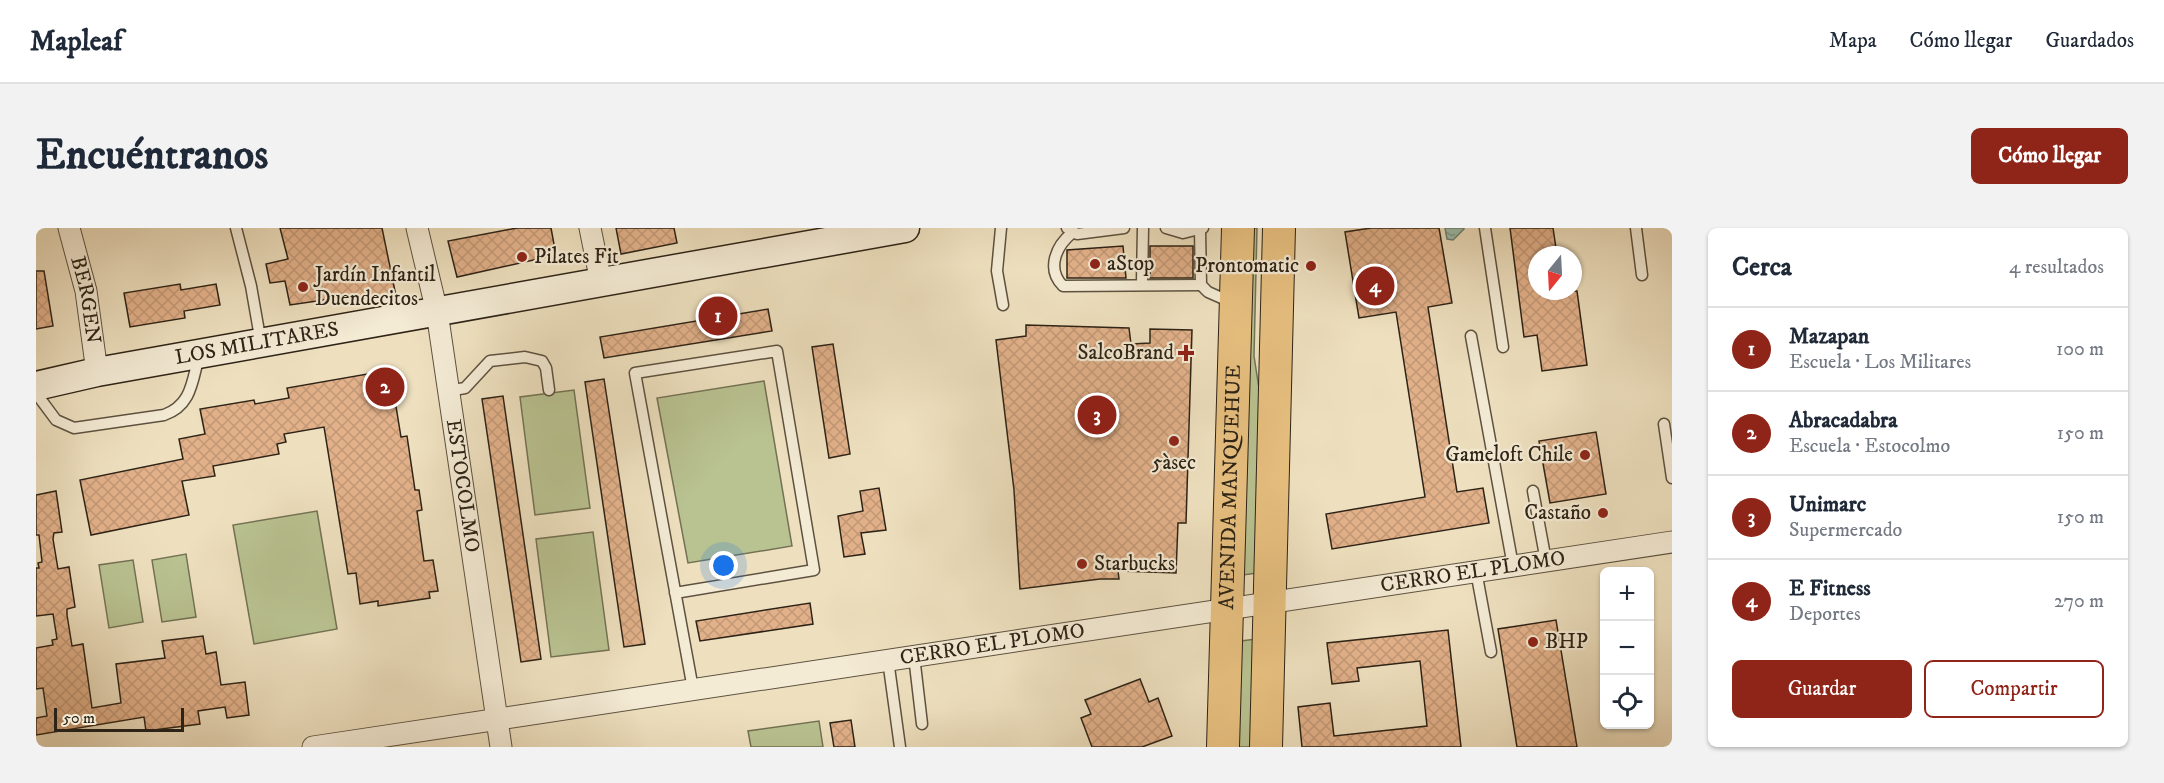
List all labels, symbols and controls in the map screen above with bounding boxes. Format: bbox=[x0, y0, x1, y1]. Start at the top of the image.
text: Mapleaf bbox=[30, 24, 122, 59]
text: Mapa bbox=[1829, 28, 1877, 54]
text: Cómo llegar bbox=[1910, 28, 2012, 54]
text: Guardados bbox=[2045, 28, 2134, 54]
button: Cómo llegar bbox=[1971, 128, 2128, 184]
text: Encuéntranos bbox=[36, 130, 268, 182]
place label: Pilates Fit bbox=[534, 244, 619, 270]
north arrow bbox=[1528, 246, 1582, 300]
marker: Pilates Fit bbox=[515, 250, 529, 264]
place label: aStop bbox=[1107, 251, 1154, 277]
text: Cerca bbox=[1732, 251, 1792, 284]
street label: BERGEN bbox=[64, 253, 106, 345]
place label: Prontomatic bbox=[1195, 253, 1299, 279]
text: 4 resultados bbox=[2009, 255, 2104, 280]
marker: aStop bbox=[1088, 257, 1102, 271]
marker: Prontomatic bbox=[1304, 259, 1318, 273]
place label: Jardín Infantil Duendecitos bbox=[313, 262, 436, 312]
pin: 4 bbox=[1356, 264, 1394, 308]
marker: Jardín Infantil Duendecitos bbox=[296, 280, 310, 294]
pin: 1 bbox=[698, 294, 738, 338]
street label: LOS MILITARES bbox=[173, 316, 341, 371]
text: Mazapan bbox=[1789, 323, 1869, 350]
text: 1 bbox=[1748, 337, 1755, 362]
text: 100 m bbox=[2056, 337, 2104, 362]
place label: SalcoBrand bbox=[1077, 340, 1175, 366]
marker: SalcoBrand bbox=[1179, 346, 1193, 360]
text: Escuela · Los Militares bbox=[1789, 350, 1971, 375]
pin: 2 bbox=[366, 364, 404, 410]
street label: AVENIDA MANQUEHUE bbox=[1214, 364, 1247, 610]
pin: 3 bbox=[1078, 392, 1116, 438]
text: Abracadabra bbox=[1789, 407, 1898, 434]
street label: ESTOCOLMO bbox=[440, 417, 485, 554]
text: 2 bbox=[1747, 421, 1756, 446]
text: 150 m bbox=[2057, 421, 2104, 446]
marker: 5àsec bbox=[1167, 434, 1181, 448]
text: Escuela · Estocolmo bbox=[1789, 434, 1950, 459]
place label: Gameloft Chile bbox=[1445, 442, 1573, 468]
marker: Gameloft Chile bbox=[1578, 448, 1592, 462]
place label: 5àsec bbox=[1152, 450, 1196, 476]
text: Unimarc bbox=[1789, 491, 1866, 518]
place label: Castaño bbox=[1524, 500, 1591, 526]
text: 3 bbox=[1748, 505, 1755, 530]
text: 150 m bbox=[2057, 505, 2104, 530]
marker: Castaño bbox=[1596, 506, 1610, 520]
text: Supermercado bbox=[1789, 518, 1902, 543]
street label: CERRO EL PLOMO bbox=[1379, 545, 1567, 599]
your location bbox=[709, 551, 738, 580]
place label: Starbucks bbox=[1094, 551, 1175, 577]
marker: Starbucks bbox=[1075, 557, 1089, 571]
map controls bbox=[1600, 567, 1654, 729]
button: + bbox=[1600, 567, 1654, 621]
text: E Fitness bbox=[1789, 575, 1871, 602]
text: 4 bbox=[1746, 589, 1757, 614]
text: 270 m bbox=[2054, 589, 2104, 614]
text: Deportes bbox=[1789, 602, 1861, 627]
street label: CERRO EL PLOMO bbox=[898, 618, 1086, 671]
button: − bbox=[1600, 621, 1654, 675]
place label: BHP bbox=[1545, 629, 1588, 655]
marker: BHP bbox=[1526, 635, 1540, 649]
button: Guardar bbox=[1732, 660, 1912, 718]
button: Compartir bbox=[1924, 660, 2104, 718]
button: locate bbox=[1600, 675, 1654, 729]
scale bar bbox=[54, 705, 184, 732]
text: 50 m bbox=[63, 708, 95, 728]

